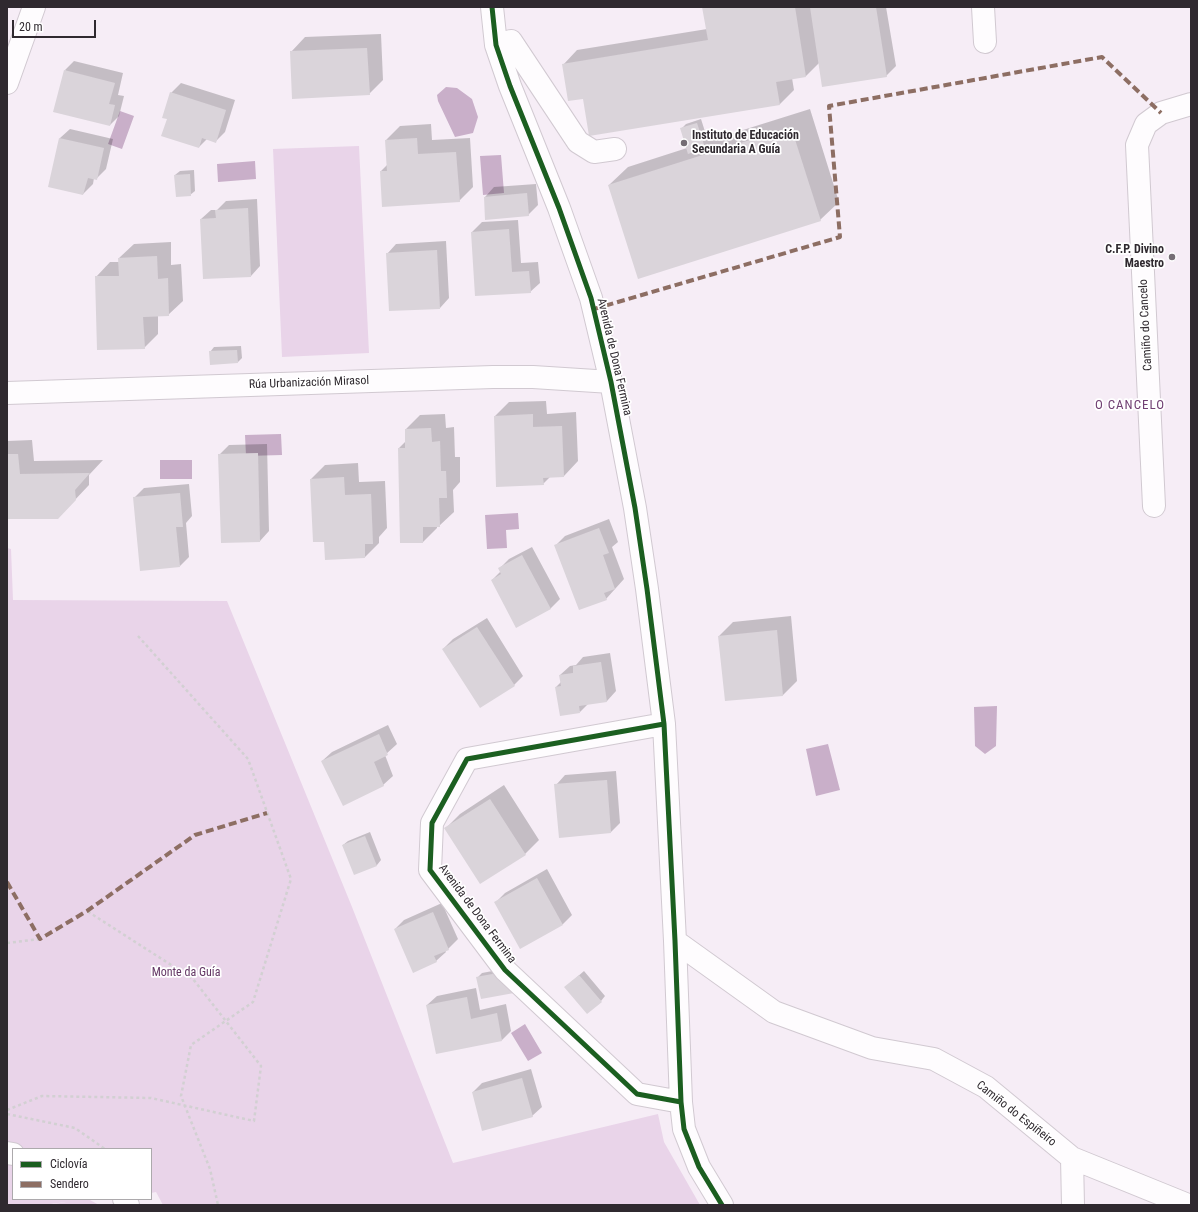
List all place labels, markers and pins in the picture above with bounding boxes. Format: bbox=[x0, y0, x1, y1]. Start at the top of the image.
place label: Instituto de Educación Secundaria A Guía bbox=[692, 129, 799, 157]
marker: Instituto de Educación Secundaria A Guía bbox=[679, 138, 689, 148]
place label: C.F.P. Divino Maestro bbox=[1105, 243, 1164, 271]
marker: C.F.P. Divino Maestro bbox=[1167, 252, 1177, 262]

